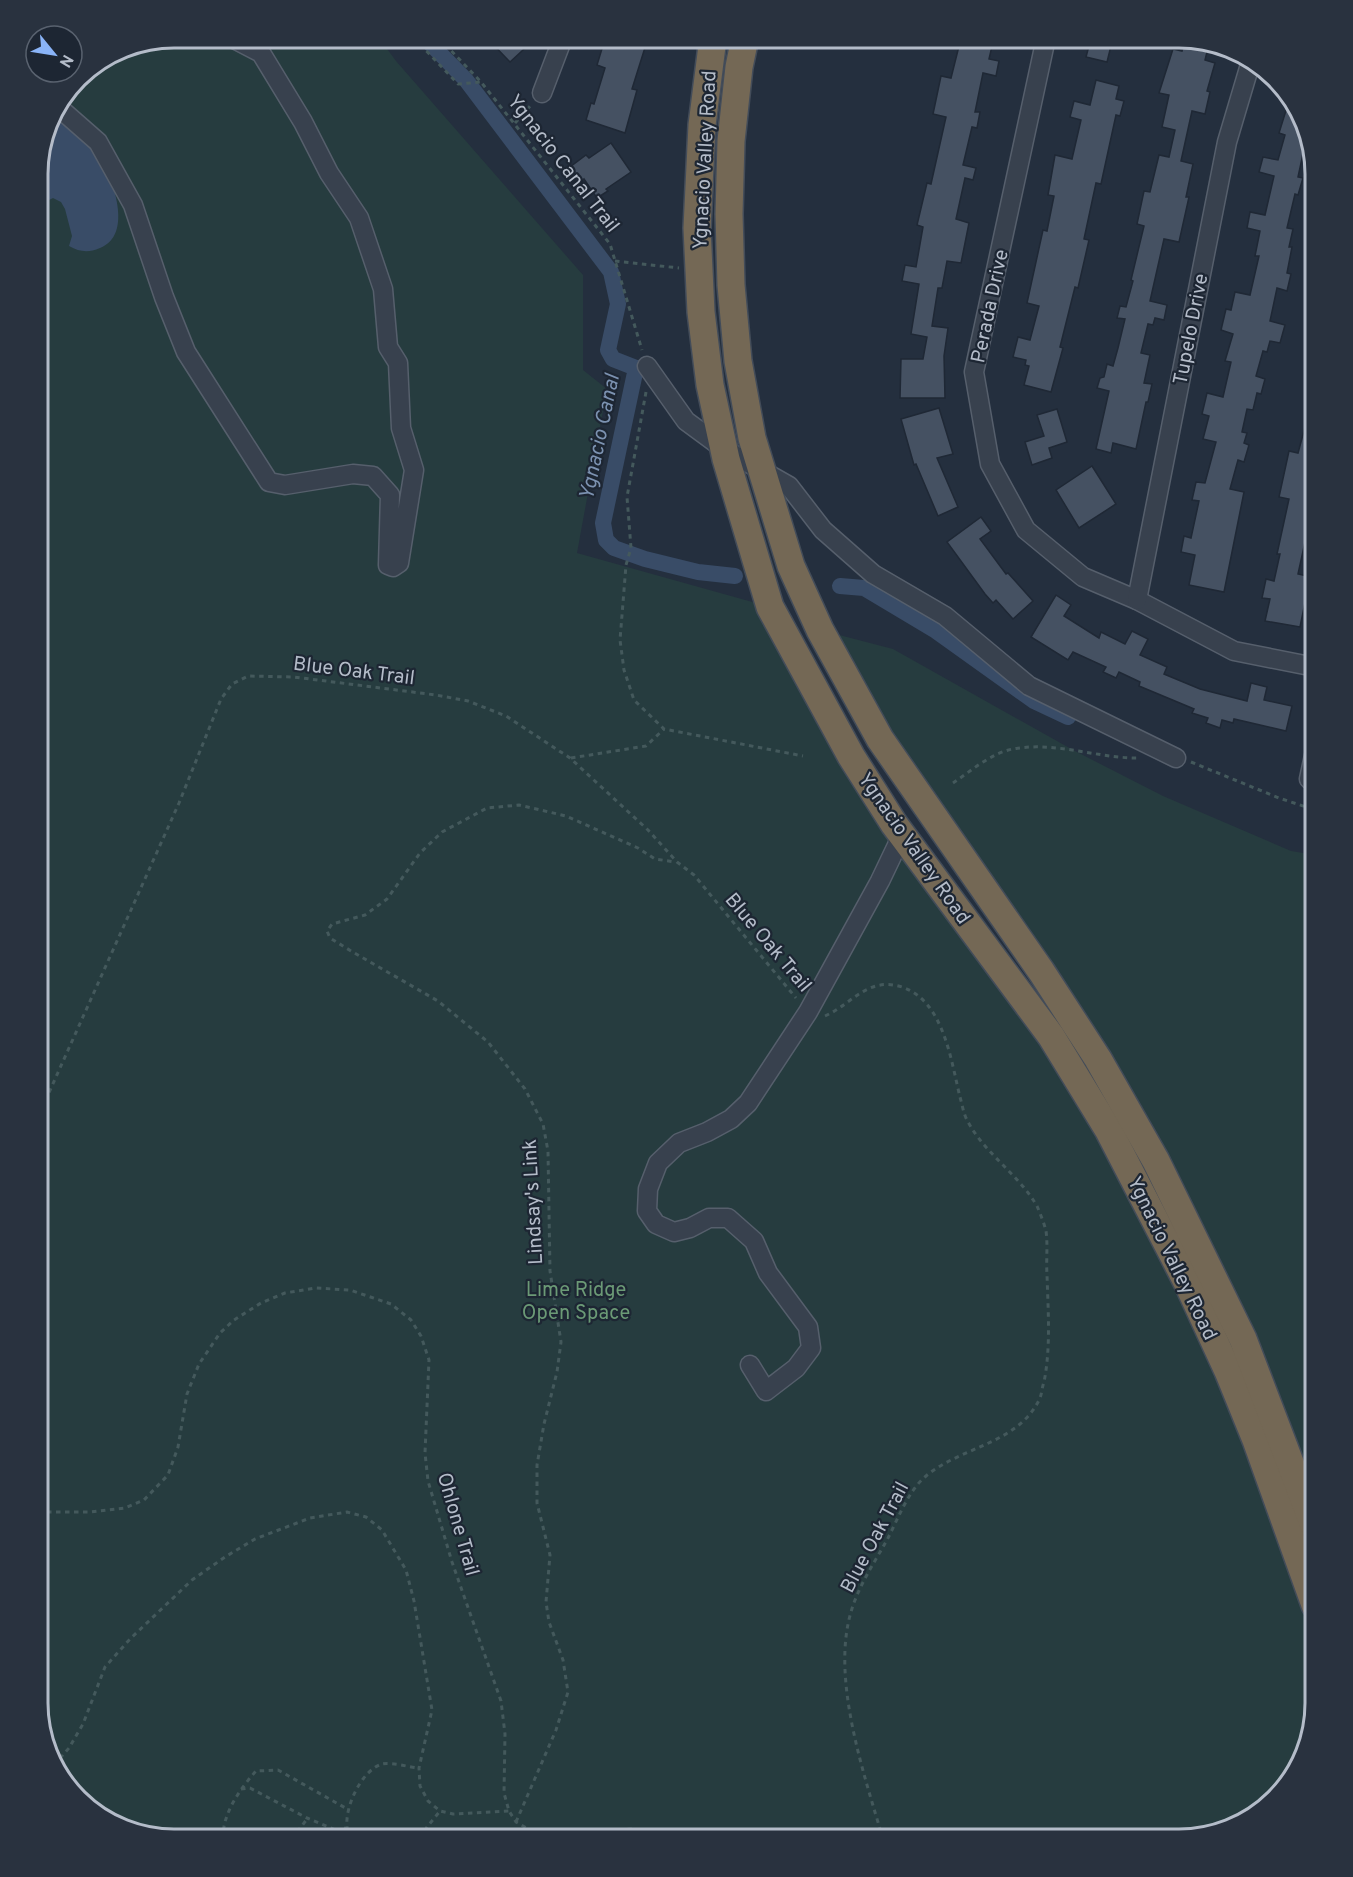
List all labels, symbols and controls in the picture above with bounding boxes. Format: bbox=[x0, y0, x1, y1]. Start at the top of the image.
north arrow bbox=[24, 24, 84, 84]
text: N bbox=[54, 51, 77, 70]
street label: Ygnacio Valley Road bbox=[688, 70, 724, 250]
street label: Ygnacio Canal Trail bbox=[500, 90, 624, 239]
street label: Perada Drive bbox=[966, 247, 1016, 366]
street label: Tupelo Drive bbox=[1168, 271, 1216, 387]
water label: Ygnacio Canal bbox=[574, 370, 627, 503]
street label: Blue Oak Trail bbox=[291, 652, 416, 692]
street label: Ygnacio Valley Road bbox=[851, 768, 975, 930]
street label: Blue Oak Trail bbox=[718, 888, 817, 999]
street label: Lindsay's Link bbox=[518, 1138, 550, 1265]
street label: Ygnacio Valley Road bbox=[1120, 1173, 1222, 1345]
park label: Lime Ridge Open Space bbox=[522, 1278, 630, 1327]
street label: Ohlone Trail bbox=[430, 1470, 484, 1579]
street label: Blue Oak Trail bbox=[836, 1478, 916, 1598]

